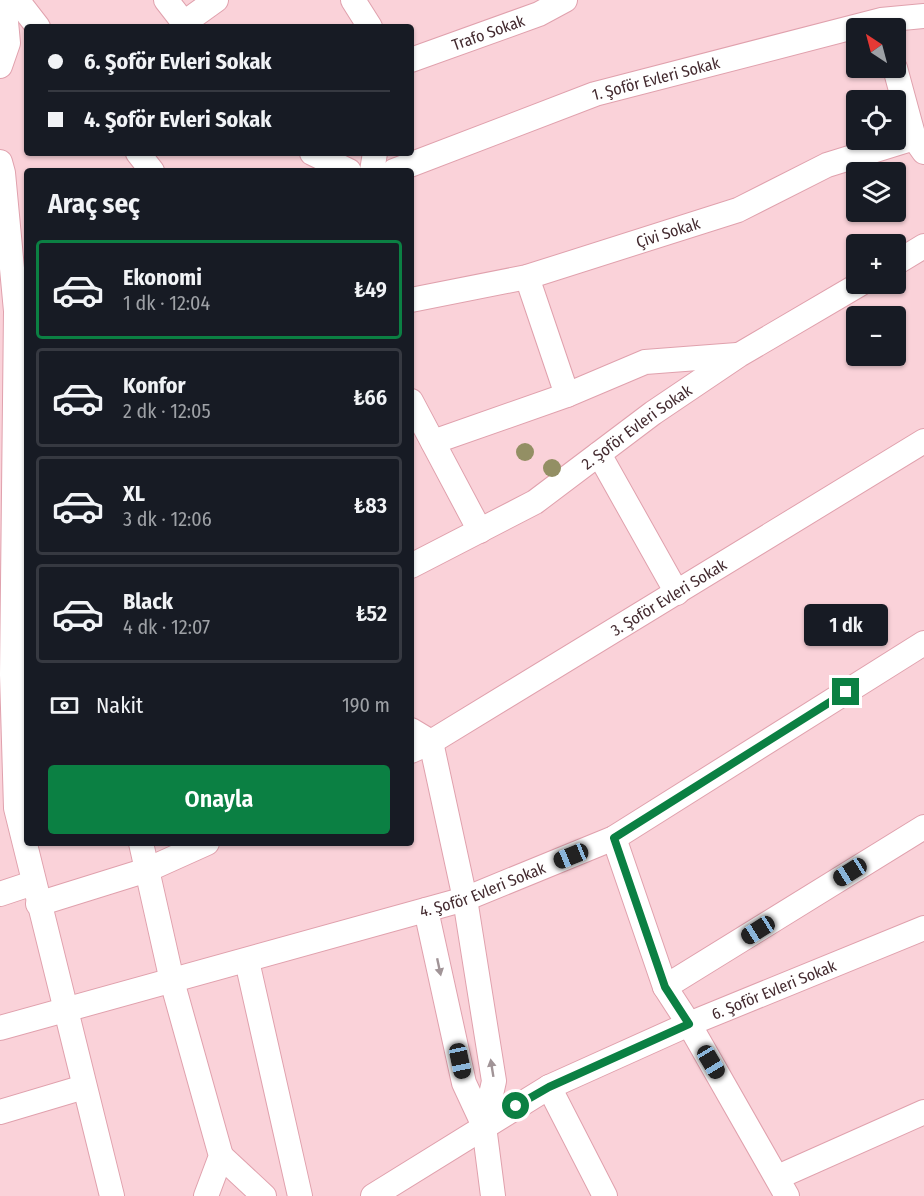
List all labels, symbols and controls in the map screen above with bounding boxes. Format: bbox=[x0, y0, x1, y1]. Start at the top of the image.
street label: Trafo Sokak bbox=[450, 11, 528, 54]
north arrow bbox=[846, 18, 906, 78]
map controls bbox=[846, 18, 906, 366]
text: 6. Şoför Evleri Sokak bbox=[84, 48, 272, 75]
street label: 1. Şoför Evleri Sokak bbox=[590, 53, 722, 104]
button: locate bbox=[846, 90, 906, 150]
text: 4. Şoför Evleri Sokak bbox=[84, 106, 271, 133]
button: layers bbox=[846, 162, 906, 222]
text: Araç seç bbox=[48, 188, 140, 220]
street label: Çivi Sokak bbox=[634, 214, 703, 253]
button: + bbox=[846, 234, 906, 294]
icon: car bbox=[51, 263, 105, 317]
text: Ekonomi bbox=[123, 264, 202, 291]
text: ₺49 bbox=[354, 276, 387, 303]
text: 1 dk · 12:04 bbox=[123, 291, 210, 315]
button: − bbox=[846, 306, 906, 366]
icon: car bbox=[51, 371, 105, 425]
text: Konfor bbox=[123, 372, 185, 399]
street label: 2. Şoför Evleri Sokak bbox=[578, 380, 696, 474]
text: ₺66 bbox=[353, 384, 387, 411]
text: 2 dk · 12:05 bbox=[123, 399, 211, 423]
icon: car bbox=[51, 479, 105, 533]
text: XL bbox=[123, 480, 145, 507]
text: ₺83 bbox=[354, 492, 387, 519]
text: 3 dk · 12:06 bbox=[123, 507, 212, 531]
street label: 3. Şoför Evleri Sokak bbox=[607, 555, 730, 640]
icon: car bbox=[51, 587, 105, 641]
text: Black bbox=[123, 588, 173, 615]
text: ₺52 bbox=[356, 600, 387, 627]
callout: 1 dk bbox=[804, 605, 888, 647]
text: 1 dk bbox=[829, 613, 863, 637]
text: 4 dk · 12:07 bbox=[123, 615, 210, 639]
route end bbox=[832, 678, 859, 705]
icon: cash bbox=[48, 689, 81, 722]
text: Nakit bbox=[96, 692, 143, 719]
text: 190 m bbox=[342, 693, 390, 717]
button: Onayla bbox=[48, 765, 390, 834]
car bbox=[551, 841, 591, 871]
car bbox=[830, 855, 870, 889]
street label: 4. Şoför Evleri Sokak bbox=[417, 858, 549, 921]
car bbox=[738, 913, 778, 947]
street label: 6. Şoför Evleri Sokak bbox=[709, 956, 839, 1024]
one-way arrow bbox=[435, 958, 444, 977]
car bbox=[447, 1042, 473, 1080]
car bbox=[694, 1042, 728, 1082]
one-way arrow bbox=[487, 1059, 496, 1078]
route start bbox=[502, 1092, 529, 1119]

